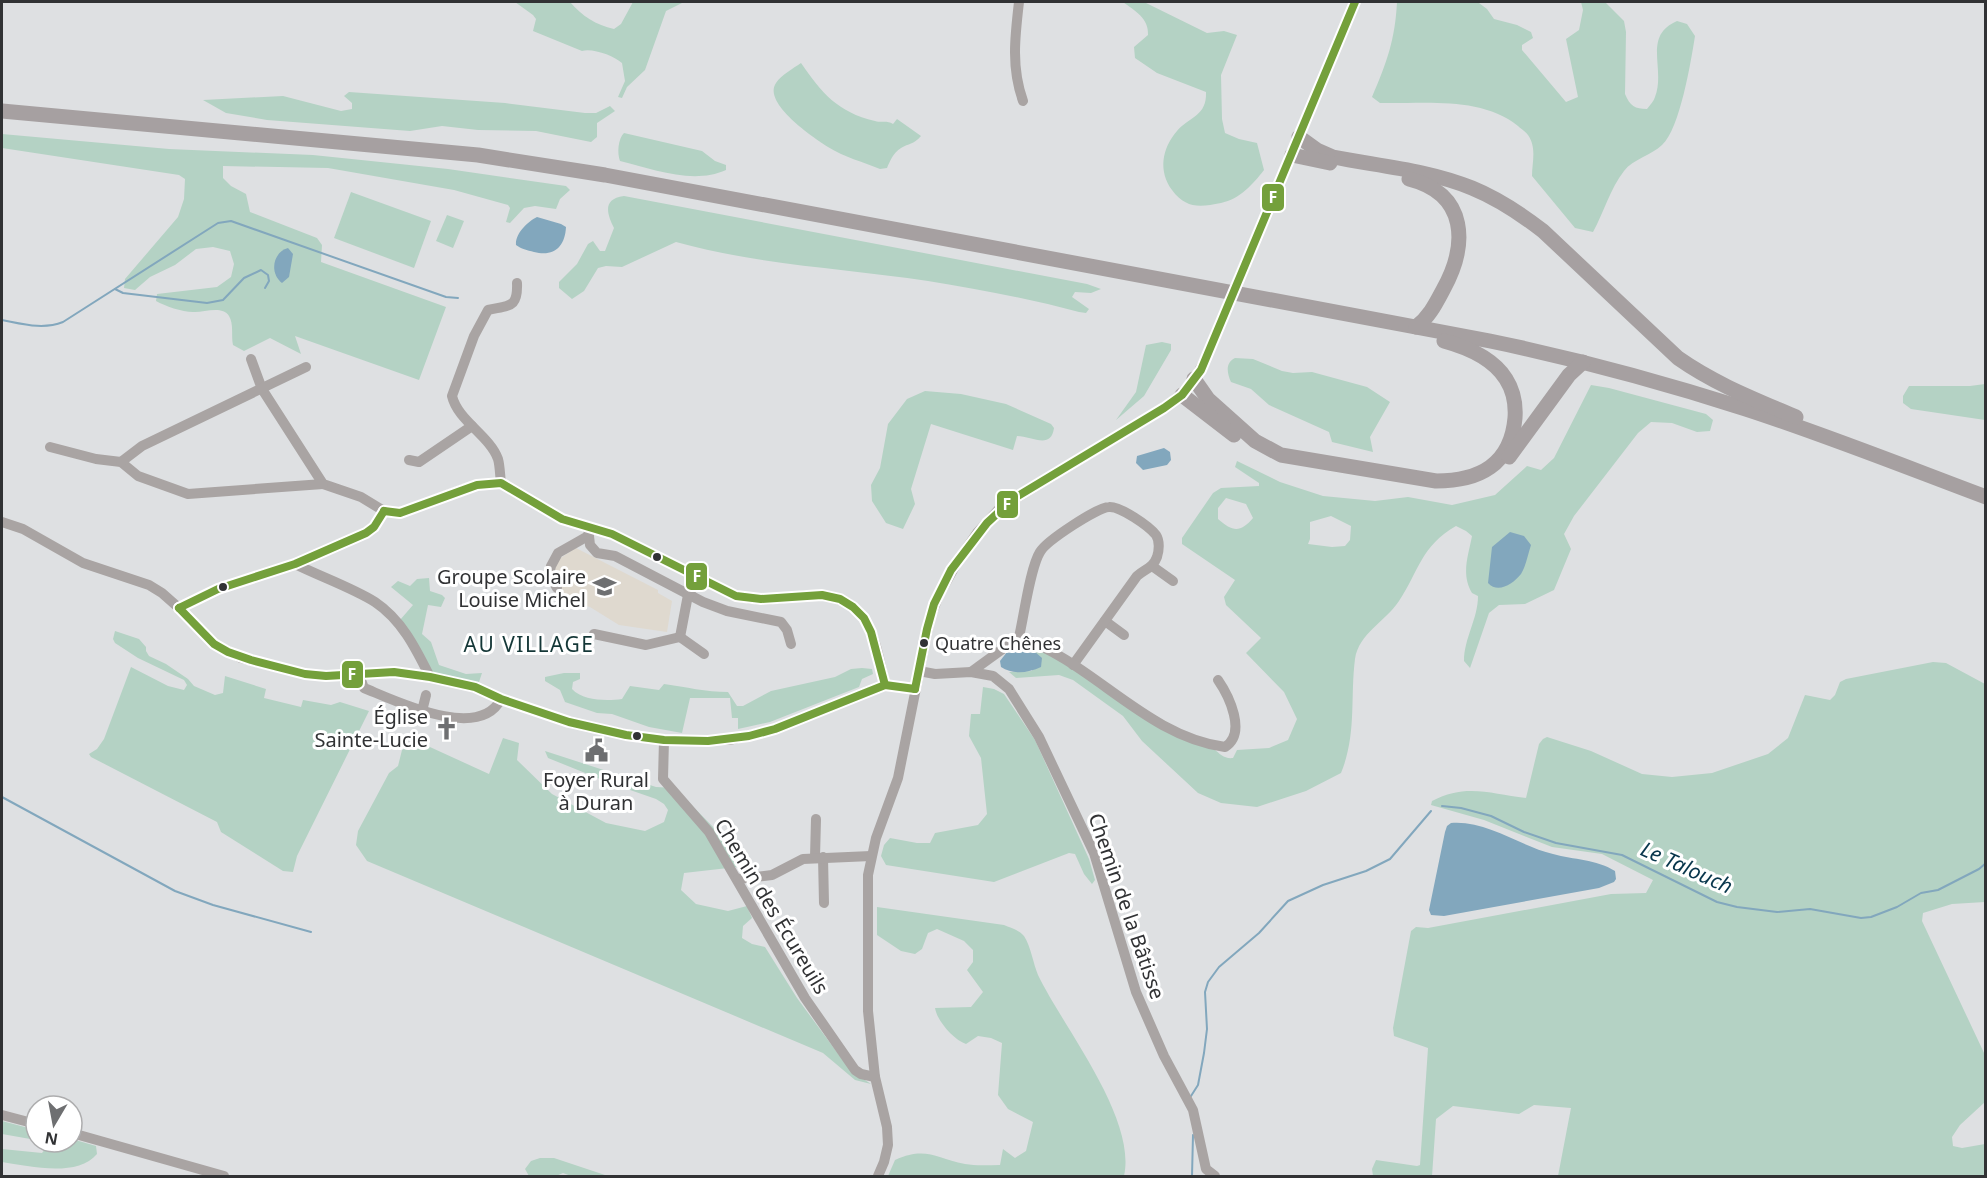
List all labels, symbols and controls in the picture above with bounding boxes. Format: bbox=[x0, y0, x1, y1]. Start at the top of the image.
line badge: F bbox=[1261, 183, 1285, 212]
text: F bbox=[1269, 186, 1277, 208]
line badge: F bbox=[996, 490, 1019, 519]
text: F bbox=[1003, 493, 1011, 515]
unlabelled marker bbox=[651, 551, 663, 563]
line badge: F bbox=[685, 562, 708, 591]
place label: Groupe Scolaire Louise Michel bbox=[437, 563, 586, 613]
text: F bbox=[693, 565, 701, 587]
school or university icon: Groupe Scolaire Louise Michel bbox=[591, 574, 617, 600]
unlabelled marker bbox=[217, 581, 229, 593]
district label: AU VILLAGE bbox=[464, 630, 594, 658]
place label: Quatre Chênes bbox=[935, 631, 1061, 655]
marker: Quatre Chênes bbox=[918, 637, 930, 649]
line badge: F bbox=[341, 660, 364, 689]
text: F bbox=[348, 663, 356, 685]
place label: Église Sainte-Lucie bbox=[314, 703, 428, 753]
church icon: Église Sainte-Lucie bbox=[433, 715, 459, 741]
unlabelled marker bbox=[631, 730, 643, 742]
public building icon: Foyer Rural à Duran bbox=[583, 738, 609, 764]
place label: Foyer Rural à Duran bbox=[543, 766, 649, 816]
street label: Chemin de la Bâtisse bbox=[1082, 809, 1172, 1003]
street label: Chemin des Écureuils bbox=[709, 813, 835, 999]
water label: Le Talouch bbox=[1637, 834, 1737, 900]
north arrow bbox=[24, 1094, 84, 1154]
text: N bbox=[43, 1127, 60, 1151]

